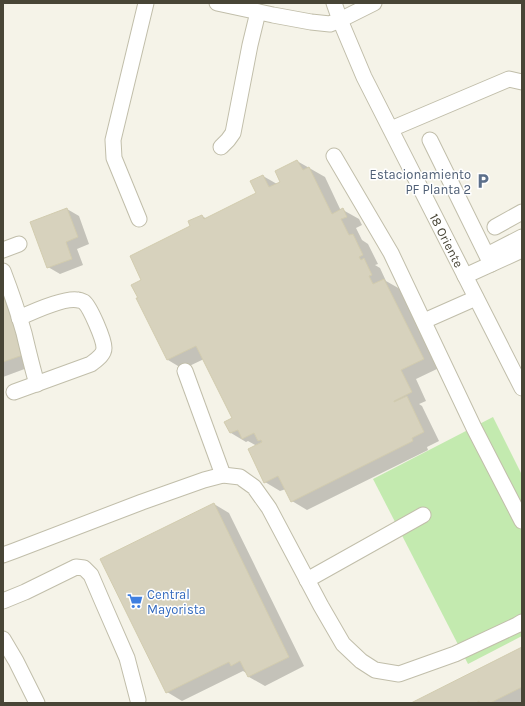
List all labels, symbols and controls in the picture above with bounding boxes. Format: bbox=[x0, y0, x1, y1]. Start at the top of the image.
place label: Estacionamiento PF Planta 2 bbox=[370, 167, 471, 197]
parking icon: Estacionamiento PF Planta 2 bbox=[474, 172, 492, 190]
street label: 18 Oriente bbox=[427, 211, 467, 270]
place label: Central Mayorista bbox=[147, 587, 206, 617]
supermarket icon: Central Mayorista bbox=[126, 592, 144, 610]

